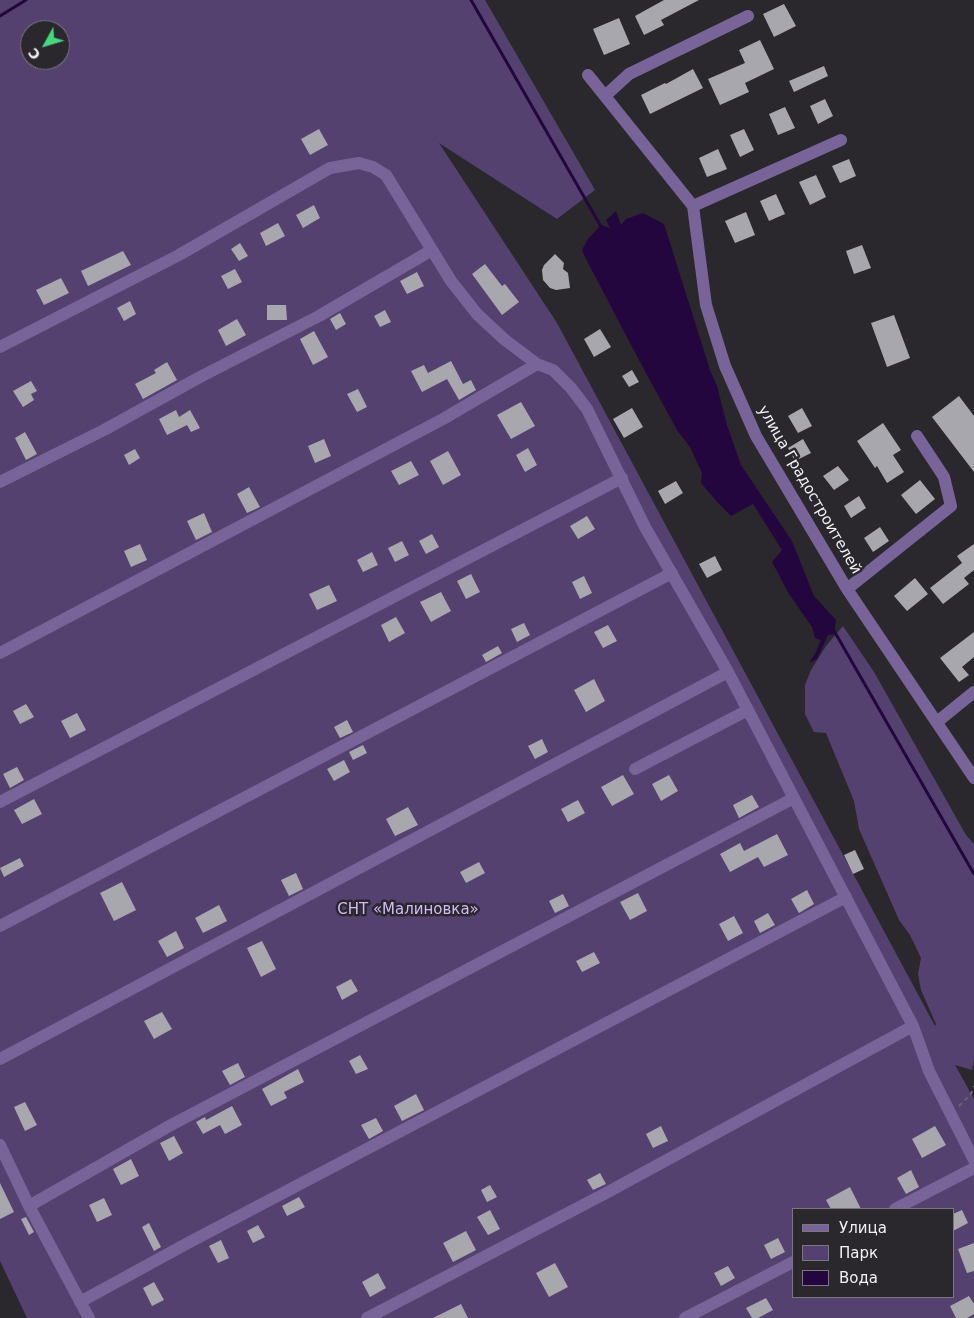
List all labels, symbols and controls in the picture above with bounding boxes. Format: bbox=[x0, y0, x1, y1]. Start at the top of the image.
north arrow bbox=[20, 20, 70, 70]
text: С bbox=[25, 45, 44, 63]
street label: улица Градостроителей bbox=[753, 402, 865, 578]
park label: СНТ «Малиновка» bbox=[337, 901, 479, 919]
legend bbox=[792, 1208, 954, 1298]
text: Улица bbox=[839, 1219, 887, 1237]
text: Парк bbox=[839, 1244, 878, 1262]
text: Вода bbox=[839, 1269, 878, 1287]

